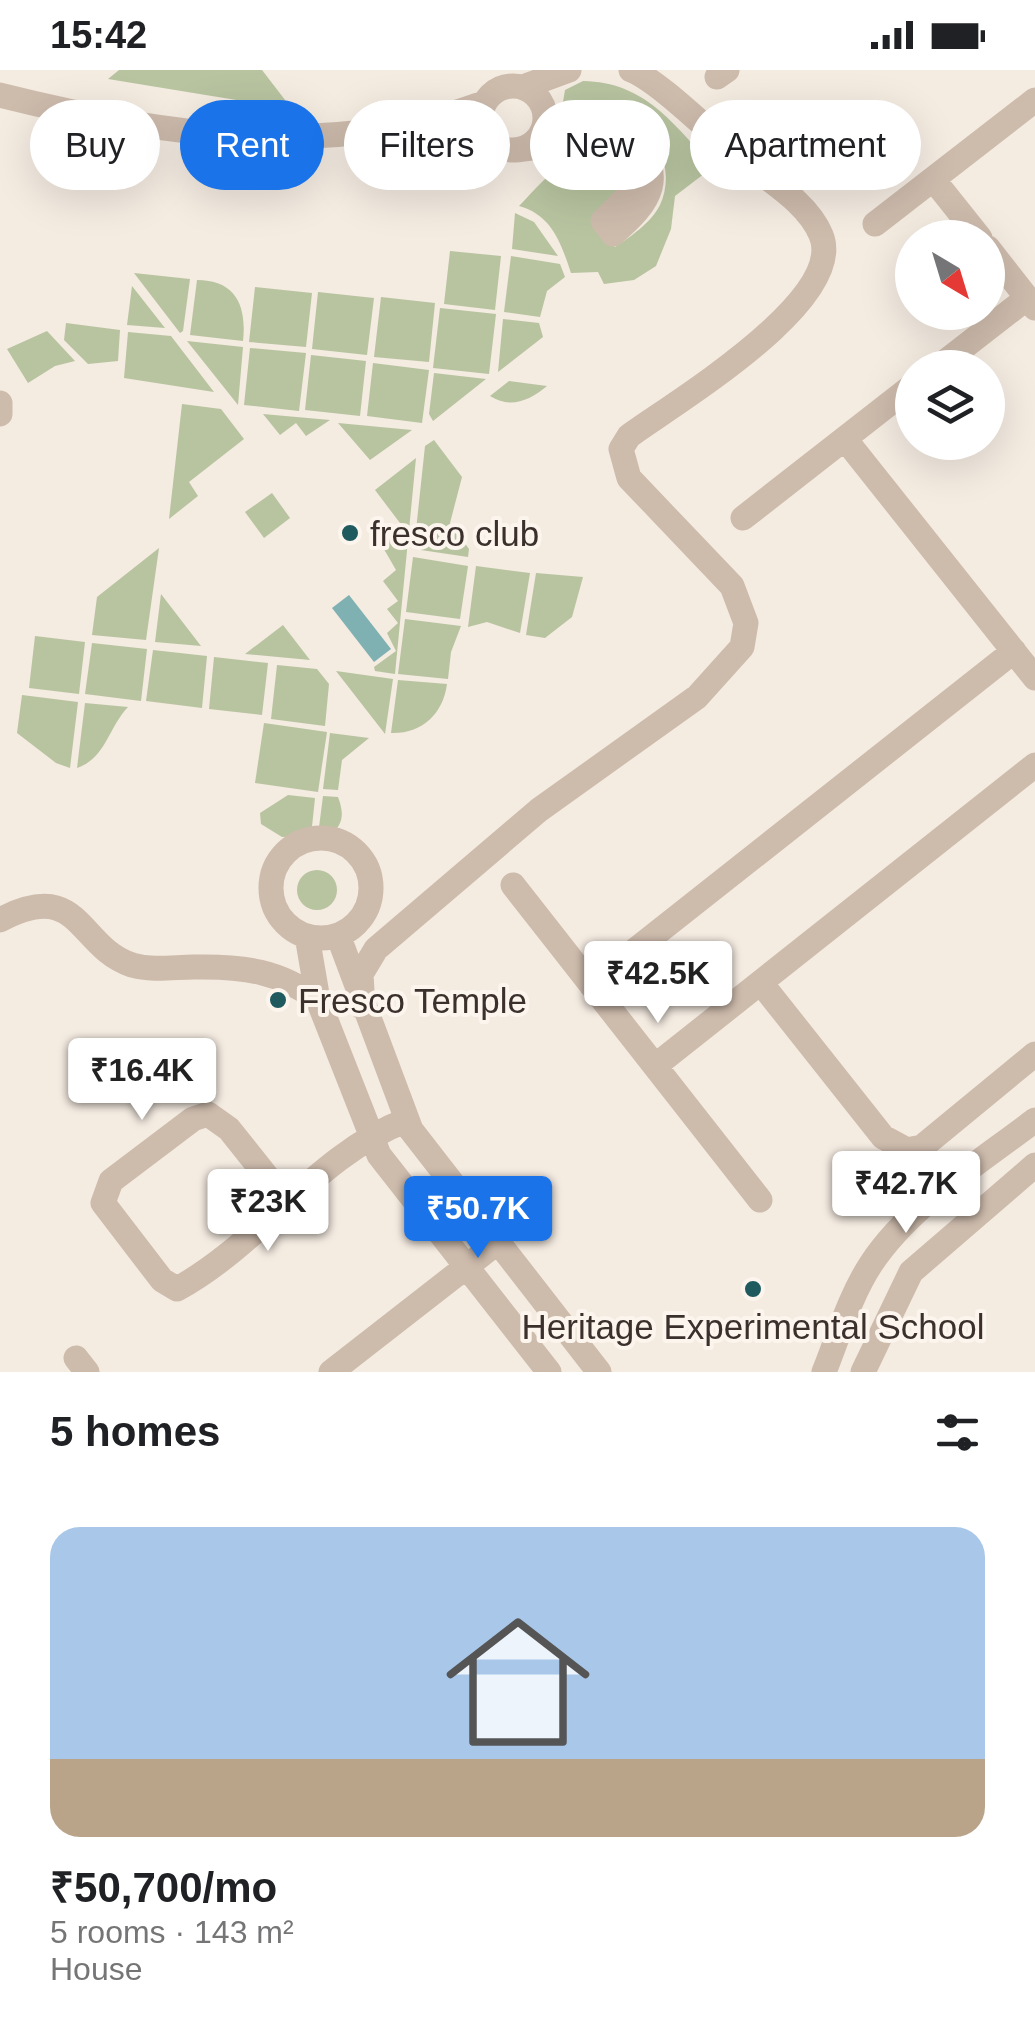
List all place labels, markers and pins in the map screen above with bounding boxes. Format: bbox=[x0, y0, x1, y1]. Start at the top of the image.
place label: fresco club bbox=[370, 514, 539, 553]
marker: fresco club bbox=[339, 522, 361, 544]
pin: ₹42.5K bbox=[577, 941, 739, 1026]
place label: Fresco Temple bbox=[298, 981, 527, 1020]
marker: Fresco Temple bbox=[267, 989, 289, 1011]
pin: ₹16.4K bbox=[61, 1038, 223, 1123]
pin: ₹42.7K bbox=[825, 1151, 987, 1236]
pin: ₹23K bbox=[209, 1169, 327, 1254]
pin: ₹50.7K bbox=[397, 1176, 559, 1261]
marker: Heritage Experimental School bbox=[742, 1278, 764, 1300]
place label: Heritage Experimental School bbox=[521, 1307, 985, 1346]

